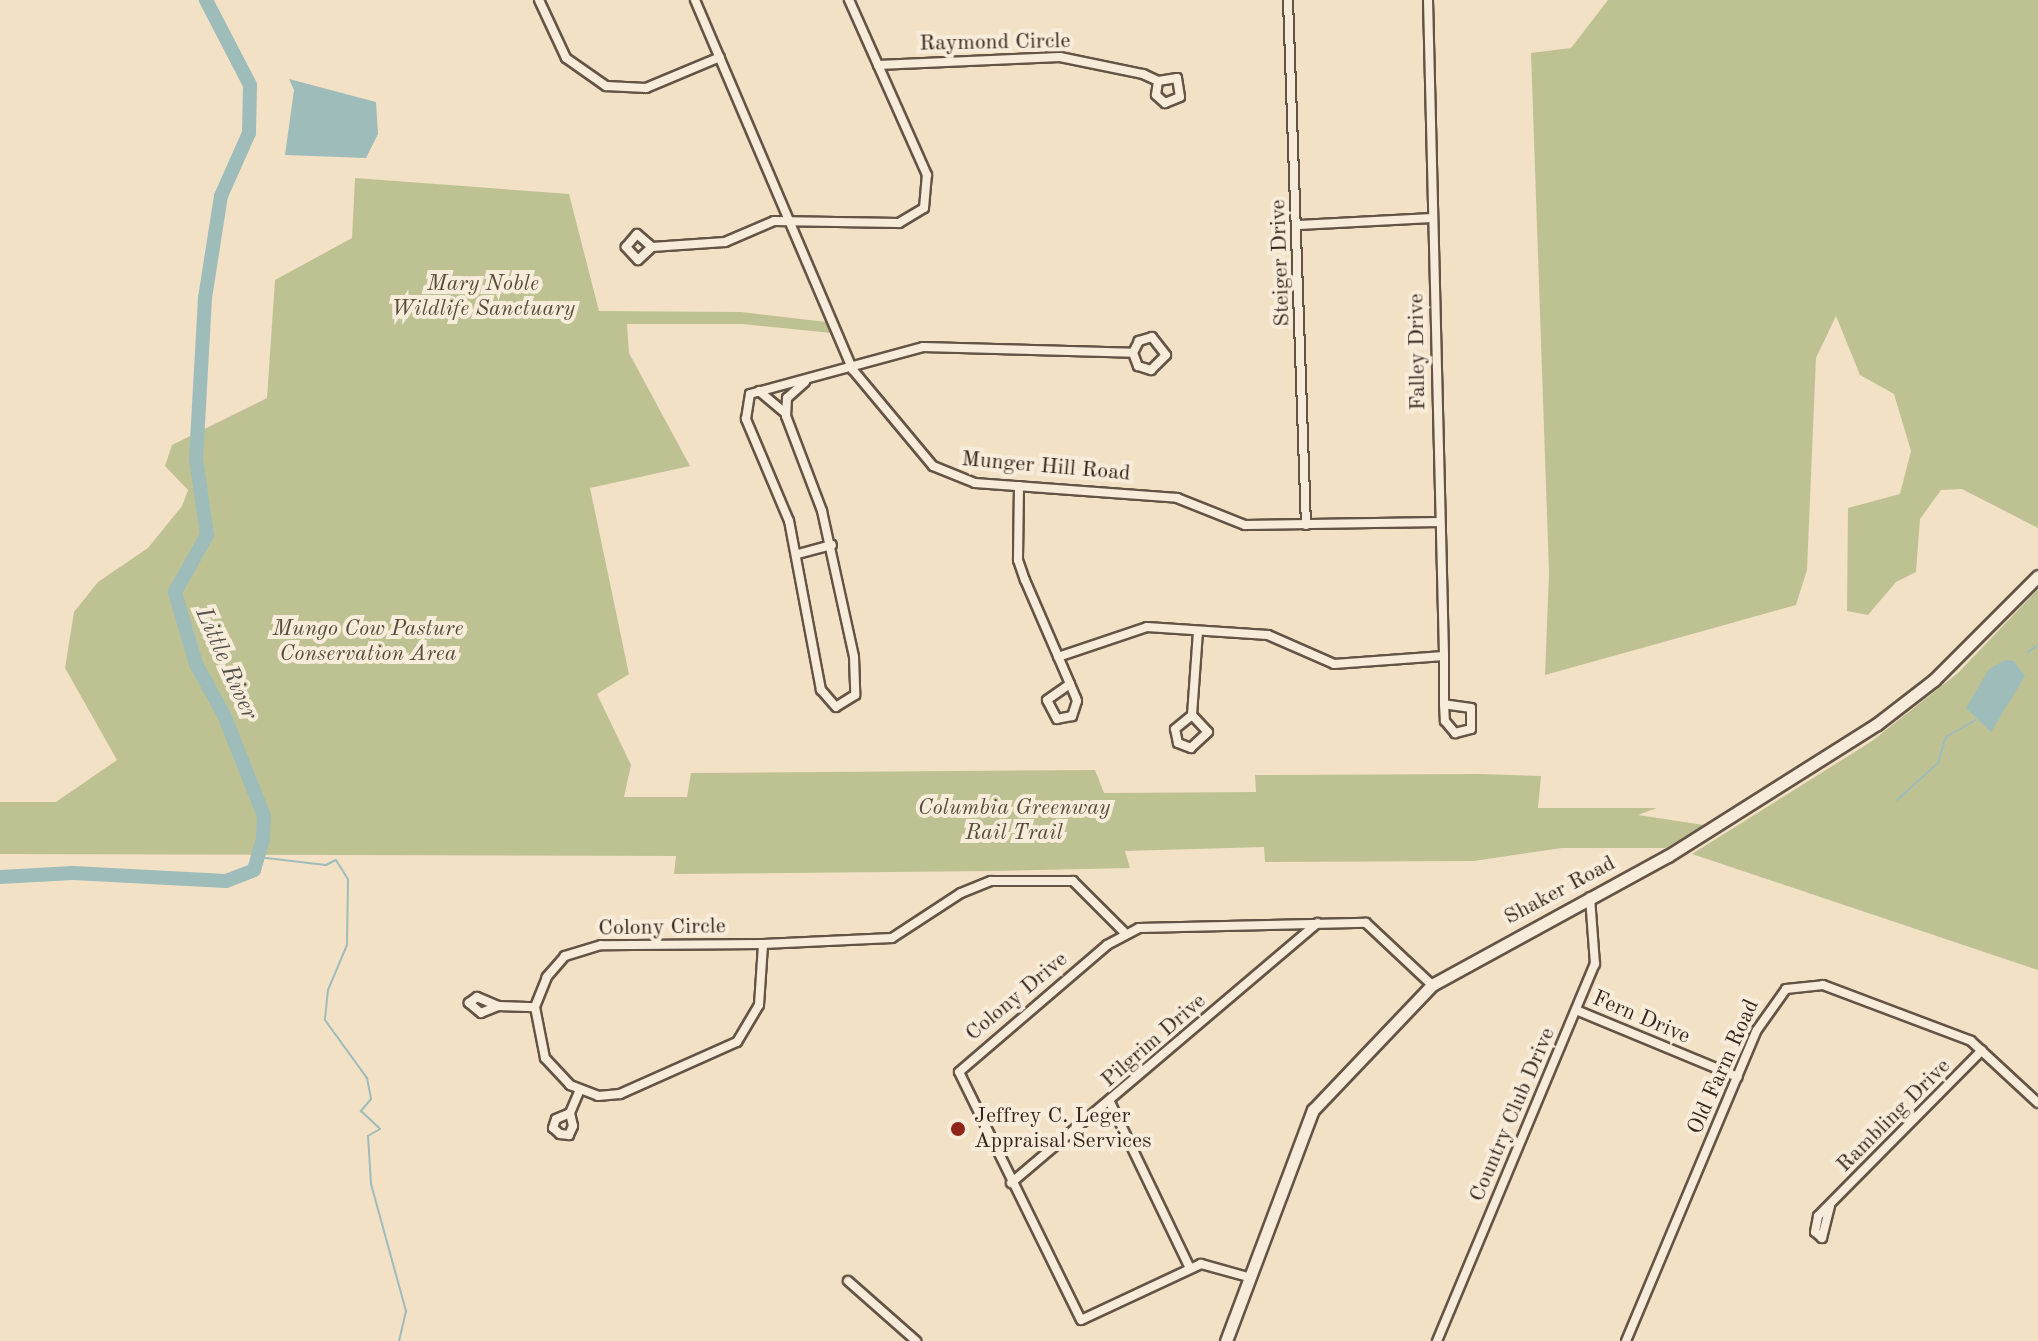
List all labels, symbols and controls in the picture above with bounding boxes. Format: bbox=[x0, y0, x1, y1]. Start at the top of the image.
street label: Raymond Circle bbox=[919, 28, 1071, 58]
street label: Steiger Drive bbox=[1266, 199, 1296, 327]
park label: Mary Noble Wildlife Sanctuary bbox=[391, 271, 575, 322]
street label: Falley Drive bbox=[1404, 293, 1432, 411]
street label: Munger Hill Road bbox=[960, 446, 1132, 488]
water label: Little River bbox=[187, 603, 263, 725]
park label: Mungo Cow Pasture Conservation Area bbox=[272, 616, 464, 668]
park label: Columbia Greenway Rail Trail bbox=[918, 795, 1110, 846]
street label: Shaker Road bbox=[1500, 851, 1620, 931]
street label: Colony Circle bbox=[598, 914, 726, 942]
street label: Colony Drive bbox=[961, 947, 1073, 1047]
street label: Fern Drive bbox=[1588, 986, 1694, 1050]
street label: Pilgrim Drive bbox=[1096, 988, 1212, 1094]
street label: Old Farm Road bbox=[1682, 995, 1766, 1139]
street label: Country Club Drive bbox=[1464, 1024, 1562, 1206]
street label: Rambling Drive bbox=[1832, 1054, 1956, 1178]
place label: Jeffrey C. Leger Appraisal Services bbox=[974, 1103, 1152, 1154]
marker: Jeffrey C. Leger Appraisal Services bbox=[949, 1120, 967, 1138]

